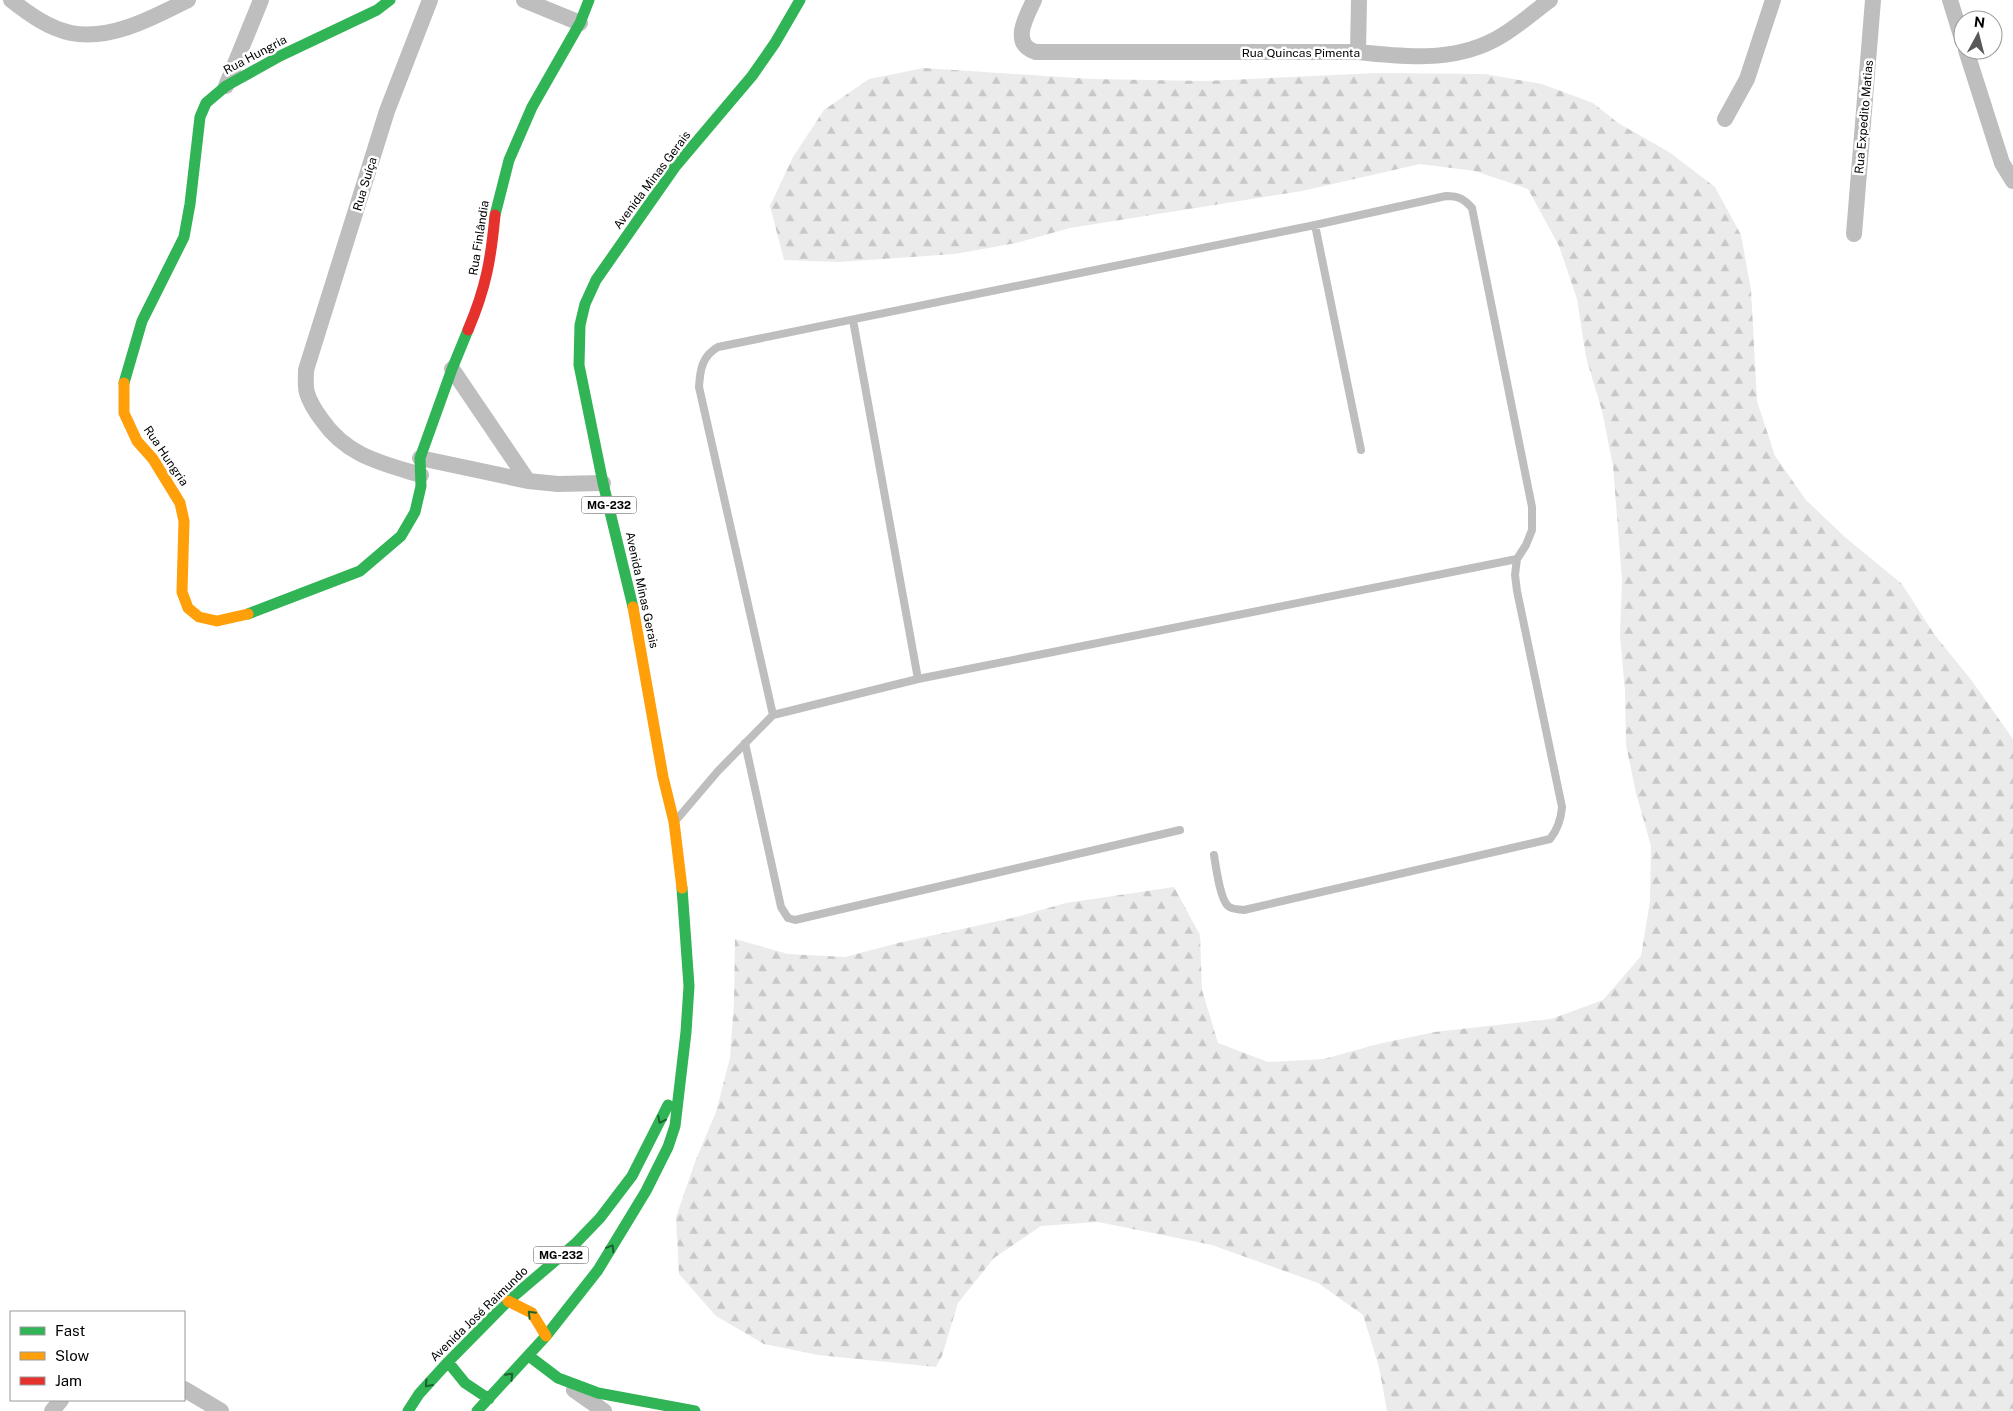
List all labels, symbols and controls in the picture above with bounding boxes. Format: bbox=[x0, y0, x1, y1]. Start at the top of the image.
north arrow bbox=[1953, 10, 2003, 60]
text: N bbox=[1973, 13, 1986, 31]
street label: Rua Hungria bbox=[221, 33, 289, 77]
street label: Rua Quincas Pimenta bbox=[1242, 46, 1360, 60]
street label: Rua Expedito Matias bbox=[1852, 60, 1876, 174]
street label: Avenida Minas Gerais bbox=[611, 128, 693, 232]
street label: Rua Suíça bbox=[350, 155, 380, 213]
street label: Rua Finlândia bbox=[466, 200, 492, 276]
street label: Rua Hungria bbox=[141, 423, 191, 489]
road number: MG-232 bbox=[582, 496, 636, 514]
street label: Avenida Minas Gerais bbox=[623, 530, 661, 650]
one-way arrow bbox=[657, 1115, 667, 1124]
one-way arrow bbox=[604, 1245, 614, 1254]
road number: MG-232 bbox=[534, 1246, 588, 1264]
street label: Avenida José Raimundo bbox=[427, 1264, 531, 1364]
legend bbox=[10, 1311, 185, 1401]
one-way arrow bbox=[528, 1311, 537, 1320]
text: Fast bbox=[55, 1322, 85, 1339]
text: Slow bbox=[55, 1347, 90, 1364]
text: Jam bbox=[55, 1372, 82, 1389]
one-way arrow bbox=[505, 1372, 514, 1381]
one-way arrow bbox=[425, 1378, 434, 1387]

